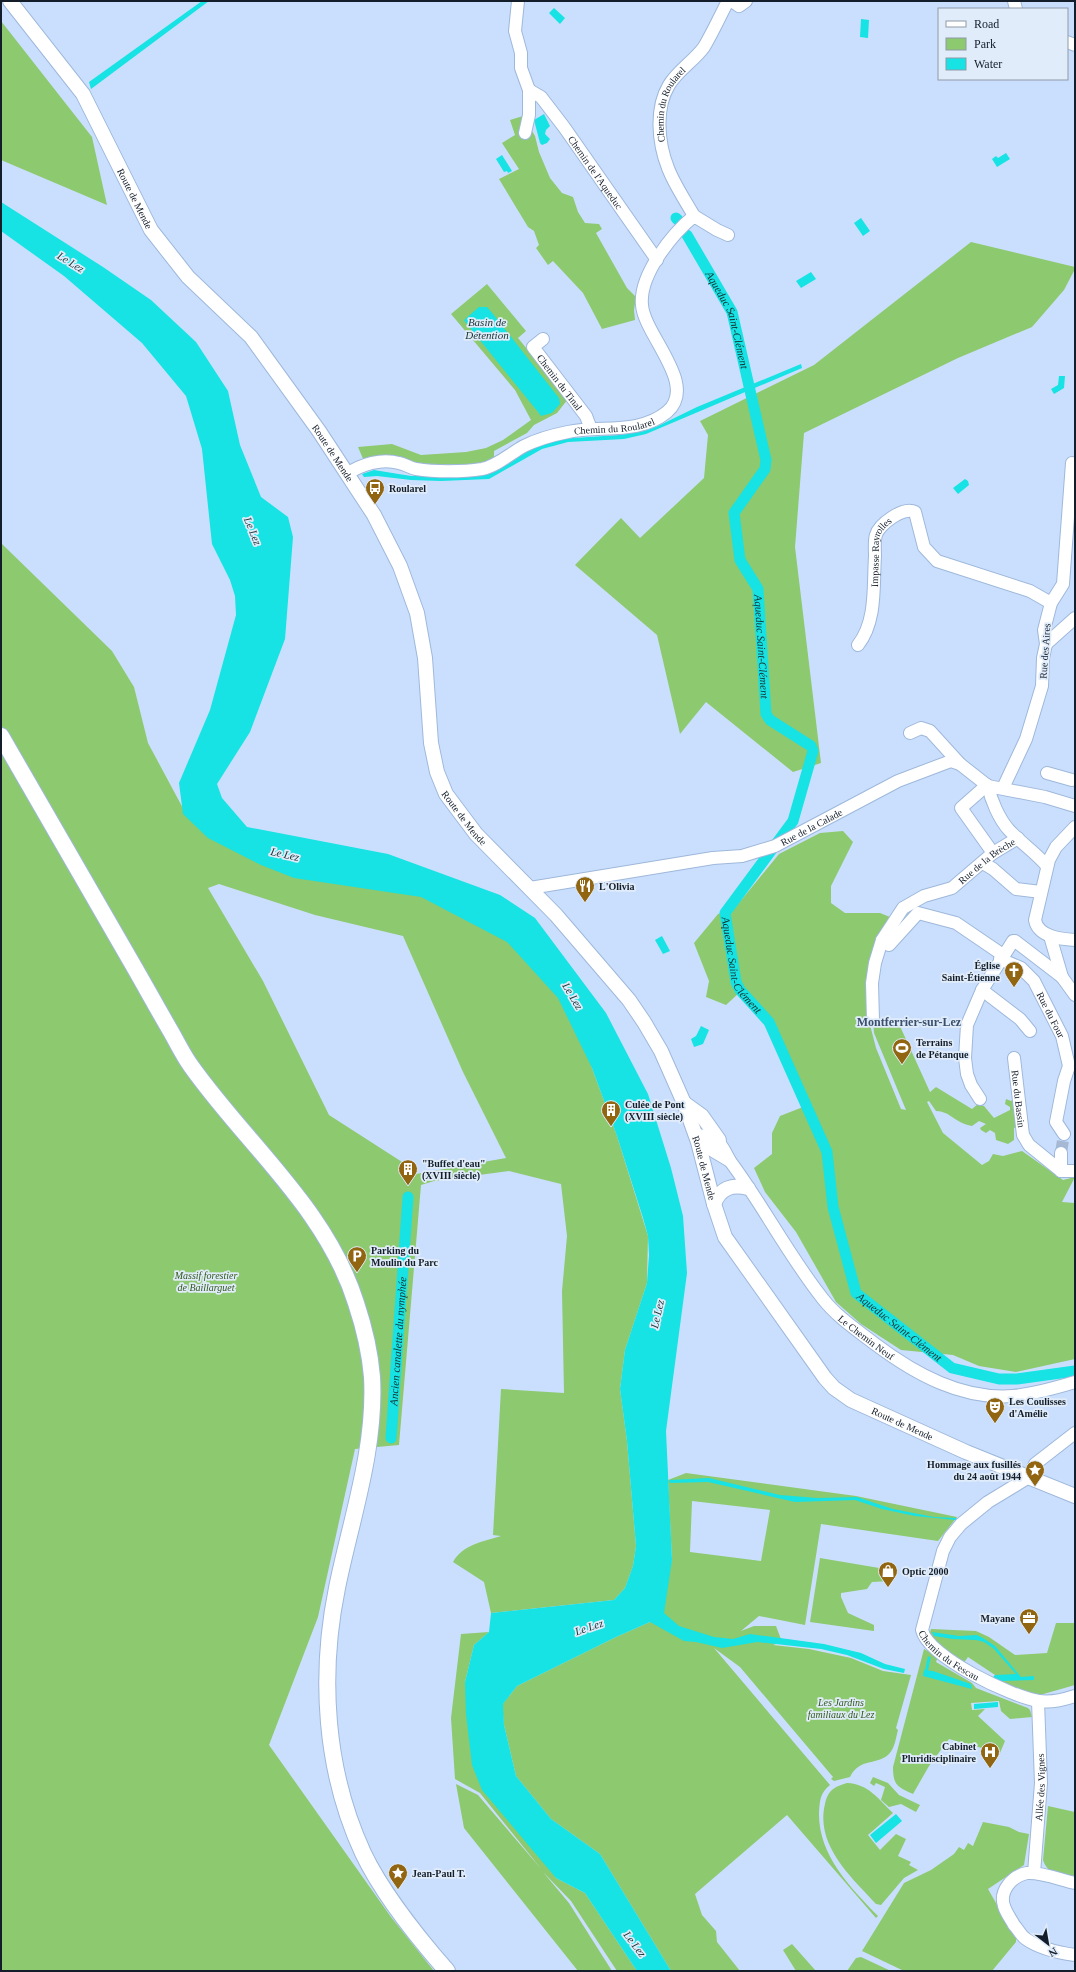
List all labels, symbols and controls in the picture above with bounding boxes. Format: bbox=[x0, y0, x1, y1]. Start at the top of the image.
legend bbox=[938, 8, 1068, 80]
text: Road bbox=[974, 17, 999, 31]
text: Park bbox=[974, 37, 996, 51]
text: Water bbox=[974, 57, 1002, 71]
street label: Chemin du Roularel bbox=[654, 64, 687, 143]
street label: Chemin de l'Aqueduc bbox=[566, 134, 625, 212]
street label: Route de Mende bbox=[116, 166, 155, 231]
water label: Le Lez bbox=[55, 249, 87, 275]
water label: Aqueduc Saint-Clément bbox=[703, 268, 751, 371]
water label: Basin de Détention bbox=[464, 316, 509, 341]
street label: Chemin du Tinal bbox=[535, 352, 585, 412]
street label: Chemin du Roularel bbox=[573, 415, 656, 436]
street label: Route de Mende bbox=[310, 422, 356, 484]
bus stop icon: Roularel bbox=[364, 477, 386, 505]
place label: Roularel bbox=[389, 483, 426, 494]
water label: Le Lez bbox=[242, 514, 264, 547]
street label: Impasse Rayrolles bbox=[868, 514, 893, 587]
water label: Aqueduc Saint-Clément bbox=[752, 593, 771, 700]
street label: Rue des Aires bbox=[1038, 623, 1052, 679]
street label: Route de Mende bbox=[440, 788, 489, 848]
street label: Rue de la Calade bbox=[779, 806, 844, 848]
street label: Rue de la Brèche bbox=[956, 835, 1017, 886]
water label: Le Lez bbox=[269, 845, 301, 863]
restaurant icon: L'Olivia bbox=[574, 875, 596, 903]
place label: L'Olivia bbox=[599, 881, 635, 892]
water label: Aqueduc Saint-Clément bbox=[720, 915, 765, 1016]
place label: Église Saint-Étienne bbox=[942, 960, 1001, 983]
church icon: Église Saint-Étienne bbox=[1003, 960, 1025, 988]
water label: Le Lez bbox=[560, 980, 586, 1012]
street label: Rue du Four bbox=[1035, 990, 1068, 1040]
district label: Montferrier-sur-Lez bbox=[857, 1015, 962, 1029]
sports icon: Terrains de Pétanque bbox=[891, 1037, 913, 1065]
place label: Terrains de Pétanque bbox=[916, 1037, 969, 1060]
street label: Rue du Bassin bbox=[1010, 1069, 1028, 1128]
building icon: Culée de Pont (XVIII siècle) bbox=[600, 1099, 622, 1127]
place label: Culée de Pont (XVIII siècle) bbox=[625, 1099, 685, 1123]
street label: Route de Mende bbox=[691, 1134, 718, 1202]
building icon: "Buffet d'eau" (XVIII siècle) bbox=[397, 1158, 419, 1186]
place label: "Buffet d'eau" (XVIII siècle) bbox=[422, 1158, 486, 1182]
parking icon: Parking du Moulin du Parc bbox=[346, 1245, 368, 1273]
place label: Parking du Moulin du Parc bbox=[371, 1245, 439, 1268]
park label: Massif forestier de Baillarguet bbox=[174, 1270, 237, 1293]
water label: Ancien canalette du nymphée bbox=[387, 1276, 408, 1407]
water label: Aqueduc Saint-Clément bbox=[854, 1290, 945, 1364]
water label: Le Lez bbox=[648, 1298, 666, 1330]
street label: Le Chemin Neuf bbox=[836, 1312, 897, 1362]
theatre icon: Les Coulisses d'Amélie bbox=[984, 1396, 1006, 1424]
place label: Les Coulisses d'Amélie bbox=[1009, 1396, 1066, 1419]
street label: Route de Mende bbox=[870, 1405, 935, 1442]
place label: Hommage aux fusillés du 24 août 1944 bbox=[927, 1459, 1021, 1482]
place icon: Hommage aux fusillés du 24 août 1944 bbox=[1024, 1459, 1046, 1487]
shop icon: Optic 2000 bbox=[877, 1560, 899, 1588]
place label: Optic 2000 bbox=[902, 1566, 948, 1577]
office icon: Mayane bbox=[1018, 1607, 1040, 1635]
place label: Mayane bbox=[981, 1613, 1016, 1624]
water label: Le Lez bbox=[572, 1616, 605, 1638]
street label: Chemin du Fescau bbox=[917, 1628, 981, 1682]
park label: Les Jardins familiaux du Lez bbox=[808, 1697, 874, 1720]
place label: Cabinet Pluridisciplinaire bbox=[902, 1741, 977, 1764]
hospital icon: Cabinet Pluridisciplinaire bbox=[979, 1741, 1001, 1769]
street label: Allée des Vignes bbox=[1033, 1753, 1047, 1821]
place icon: Jean-Paul T. bbox=[387, 1862, 409, 1890]
place label: Jean-Paul T. bbox=[412, 1868, 466, 1879]
north arrow bbox=[1028, 1924, 1068, 1964]
water label: Le Lez bbox=[621, 1928, 649, 1960]
text: N bbox=[1047, 1945, 1060, 1960]

